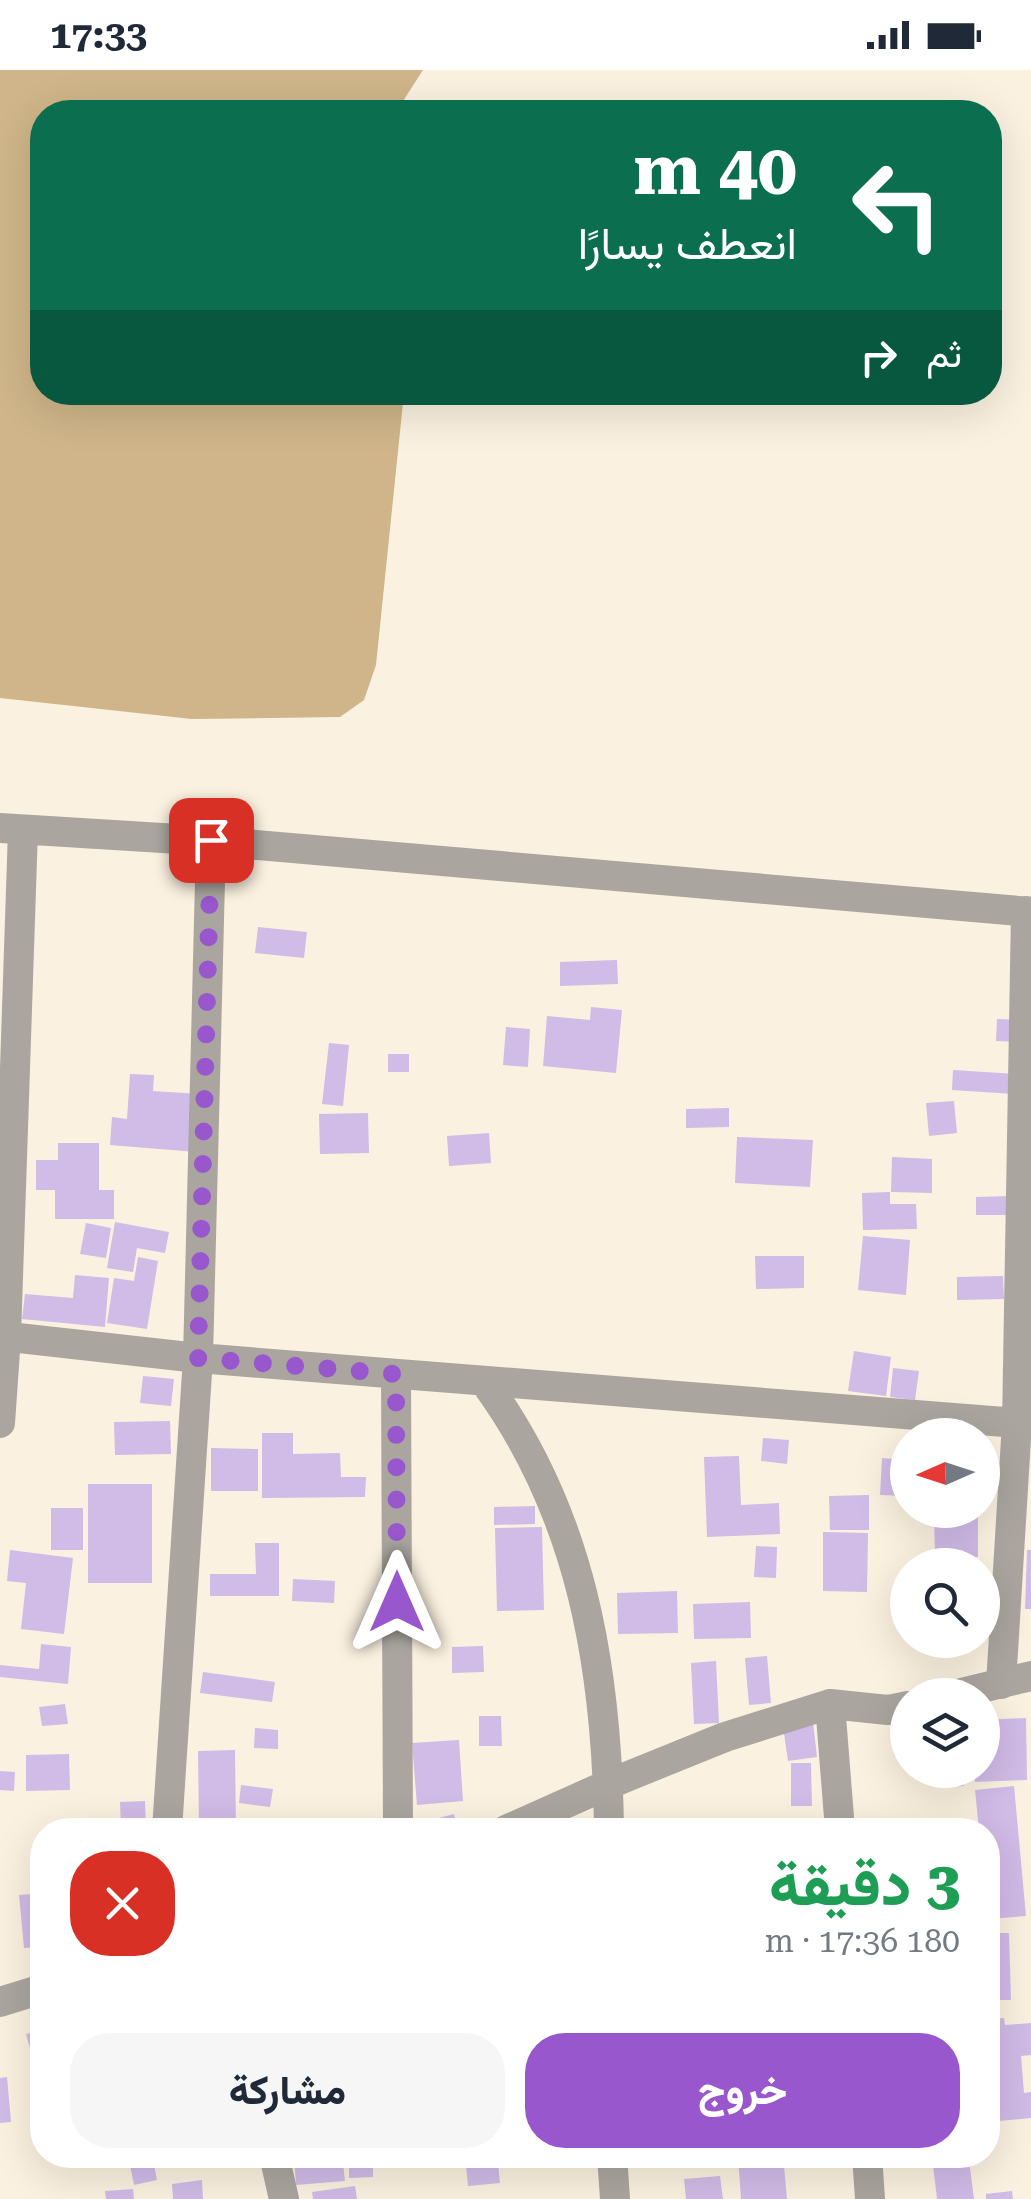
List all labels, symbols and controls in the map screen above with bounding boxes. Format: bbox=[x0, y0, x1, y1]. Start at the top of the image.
text: 17:33 bbox=[50, 13, 147, 57]
text: 40 m bbox=[633, 129, 797, 211]
icon: left bbox=[832, 140, 962, 270]
text: انعطف يسارًا bbox=[578, 217, 797, 270]
icon: right bbox=[851, 330, 906, 385]
text: ثم bbox=[926, 332, 962, 376]
pin bbox=[169, 798, 254, 883]
icon: arrive bbox=[184, 813, 239, 868]
north arrow bbox=[890, 1418, 1000, 1528]
map controls bbox=[890, 1418, 1000, 1788]
button: search bbox=[890, 1548, 1000, 1658]
position arrow bbox=[345, 1550, 449, 1654]
button: layers bbox=[890, 1678, 1000, 1788]
text: 3 دقيقة bbox=[769, 1849, 960, 1920]
button: close bbox=[70, 1851, 175, 1956]
text: 180 m · 17:36 bbox=[765, 1922, 960, 1960]
button: مشاركة bbox=[70, 2033, 505, 2148]
button: خروج bbox=[525, 2033, 960, 2148]

